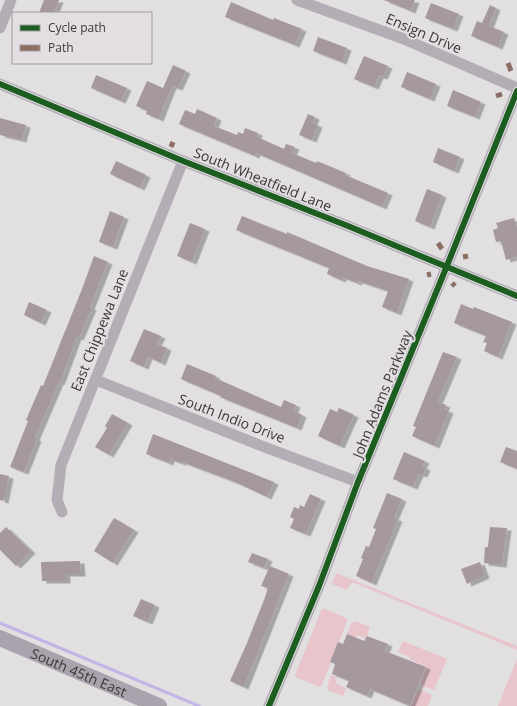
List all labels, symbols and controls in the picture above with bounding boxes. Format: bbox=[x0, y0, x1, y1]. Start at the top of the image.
street label: Ensign Drive bbox=[383, 8, 465, 58]
legend bbox=[12, 12, 152, 64]
text: Cycle path bbox=[48, 19, 106, 36]
text: Path bbox=[48, 39, 74, 56]
street label: South Wheatfield Lane bbox=[191, 143, 335, 215]
street label: East Chippewa Lane bbox=[66, 266, 132, 394]
street label: John Adams Parkway bbox=[347, 326, 417, 463]
street label: South Indio Drive bbox=[176, 389, 288, 447]
street label: South 45th East bbox=[28, 643, 130, 701]

